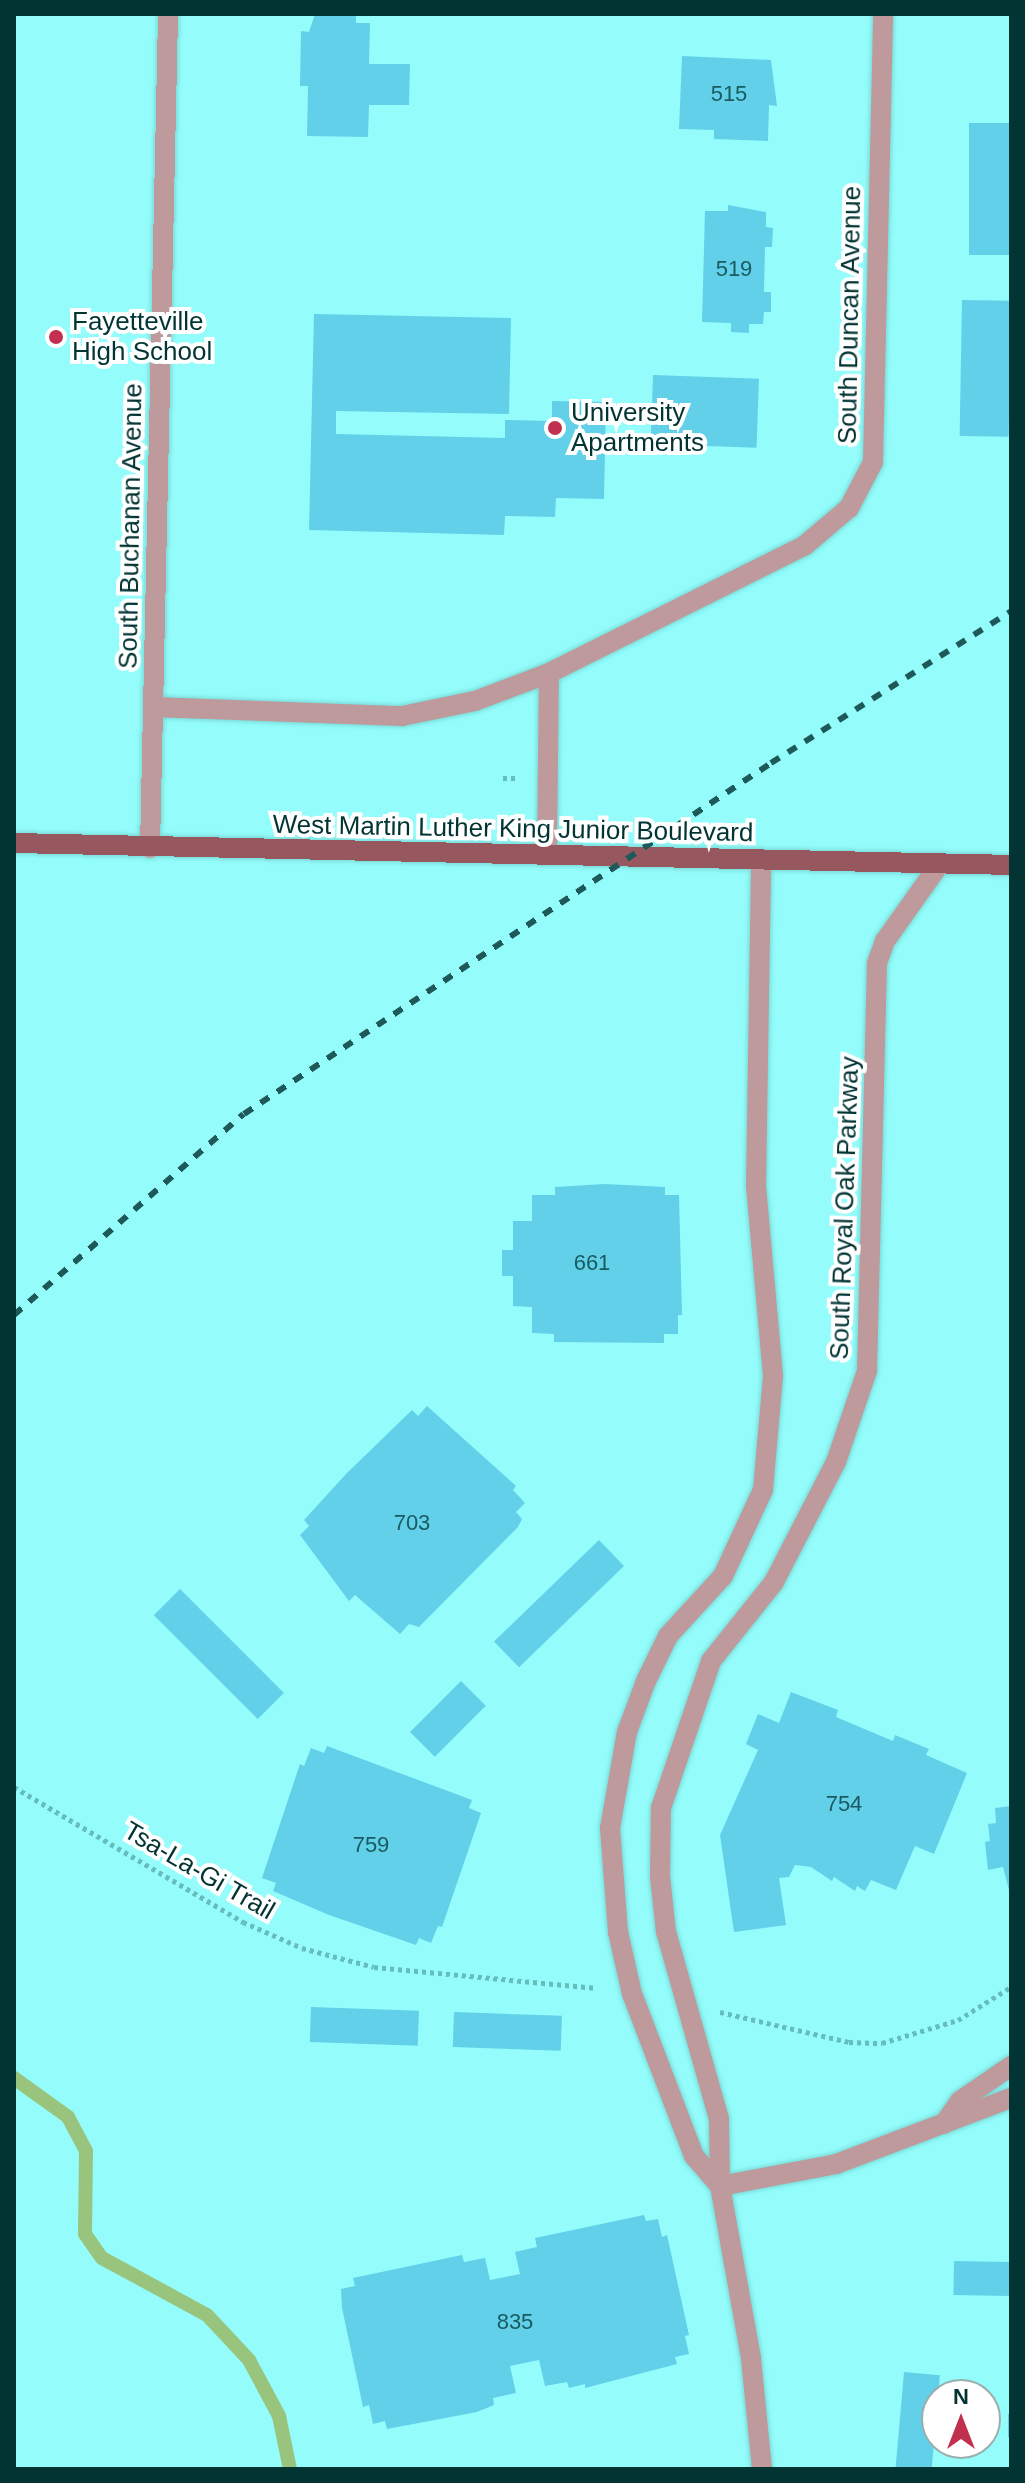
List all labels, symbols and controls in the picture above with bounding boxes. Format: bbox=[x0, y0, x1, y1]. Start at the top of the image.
house number: 515 bbox=[711, 81, 747, 107]
street label: South Duncan Avenue bbox=[832, 185, 868, 445]
house number: 519 bbox=[716, 256, 752, 282]
place label: Fayetteville High School bbox=[72, 306, 212, 368]
marker: Fayetteville High School bbox=[47, 328, 65, 346]
street label: South Buchanan Avenue bbox=[113, 382, 149, 670]
place label: University Apartments bbox=[571, 397, 704, 458]
marker: University Apartments bbox=[546, 419, 564, 437]
street label: West Martin Luther King Junior Boulevard bbox=[272, 809, 754, 849]
street label: South Royal Oak Parkway bbox=[824, 1056, 866, 1360]
house number: 661 bbox=[574, 1250, 610, 1276]
house number: 703 bbox=[394, 1510, 430, 1536]
house number: 754 bbox=[826, 1791, 862, 1817]
street label: Tsa-La-Gi Trail bbox=[118, 1815, 280, 1927]
house number: 759 bbox=[353, 1832, 389, 1858]
house number: 835 bbox=[497, 2309, 533, 2335]
north arrow bbox=[921, 2379, 1001, 2459]
text: N bbox=[953, 2384, 969, 2409]

